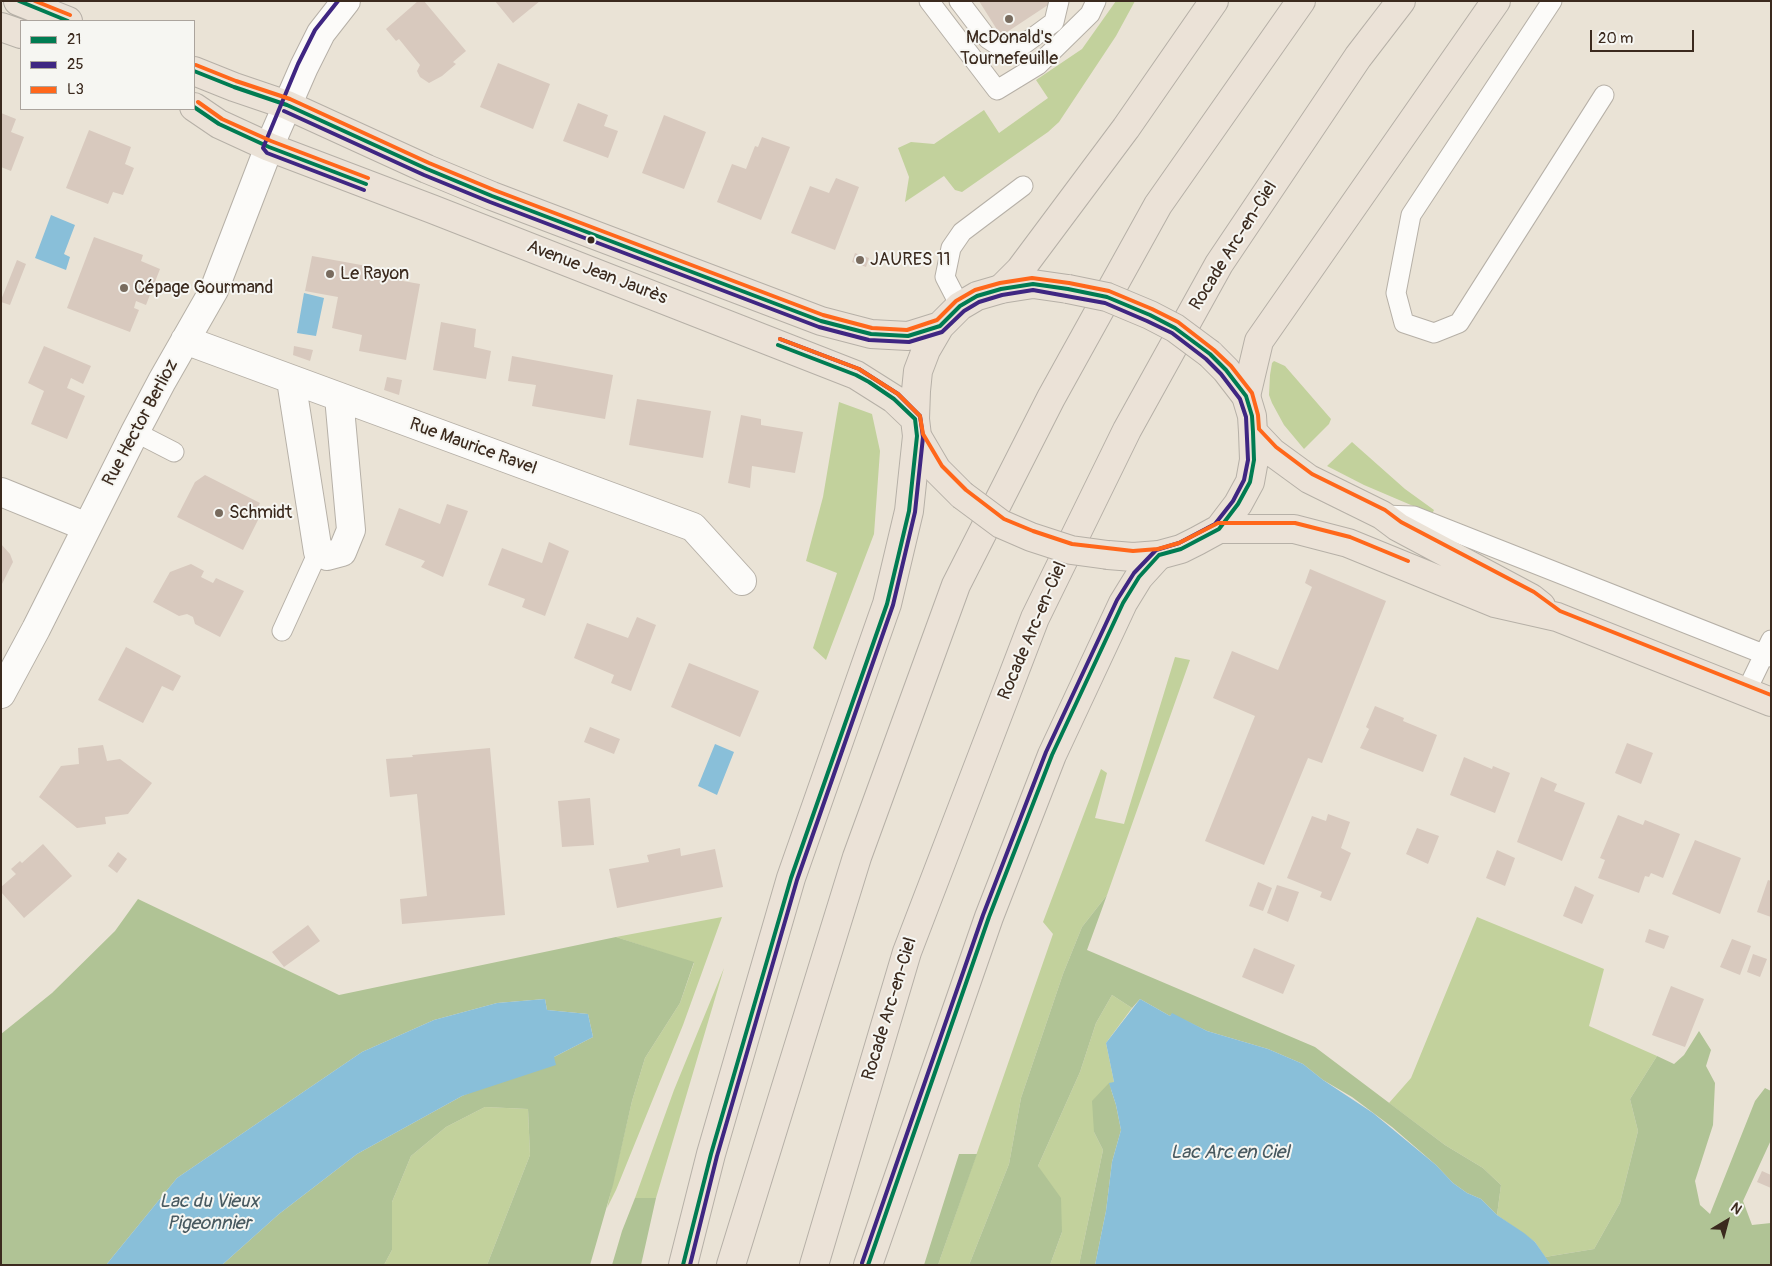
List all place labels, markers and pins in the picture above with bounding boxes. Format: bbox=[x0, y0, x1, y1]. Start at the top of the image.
marker: McDonald's Tournefeuille bbox=[1003, 13, 1015, 25]
place label: McDonald's Tournefeuille bbox=[960, 27, 1058, 70]
unlabelled marker bbox=[586, 235, 596, 245]
place label: JAURES 11 bbox=[870, 249, 950, 271]
marker: JAURES 11 bbox=[854, 254, 866, 266]
place label: Le Rayon bbox=[340, 263, 409, 285]
marker: Le Rayon bbox=[324, 268, 336, 280]
place label: Cépage Gourmand bbox=[134, 277, 273, 299]
marker: Cépage Gourmand bbox=[118, 282, 130, 294]
place label: Schmidt bbox=[229, 502, 292, 524]
marker: Schmidt bbox=[213, 507, 225, 519]

